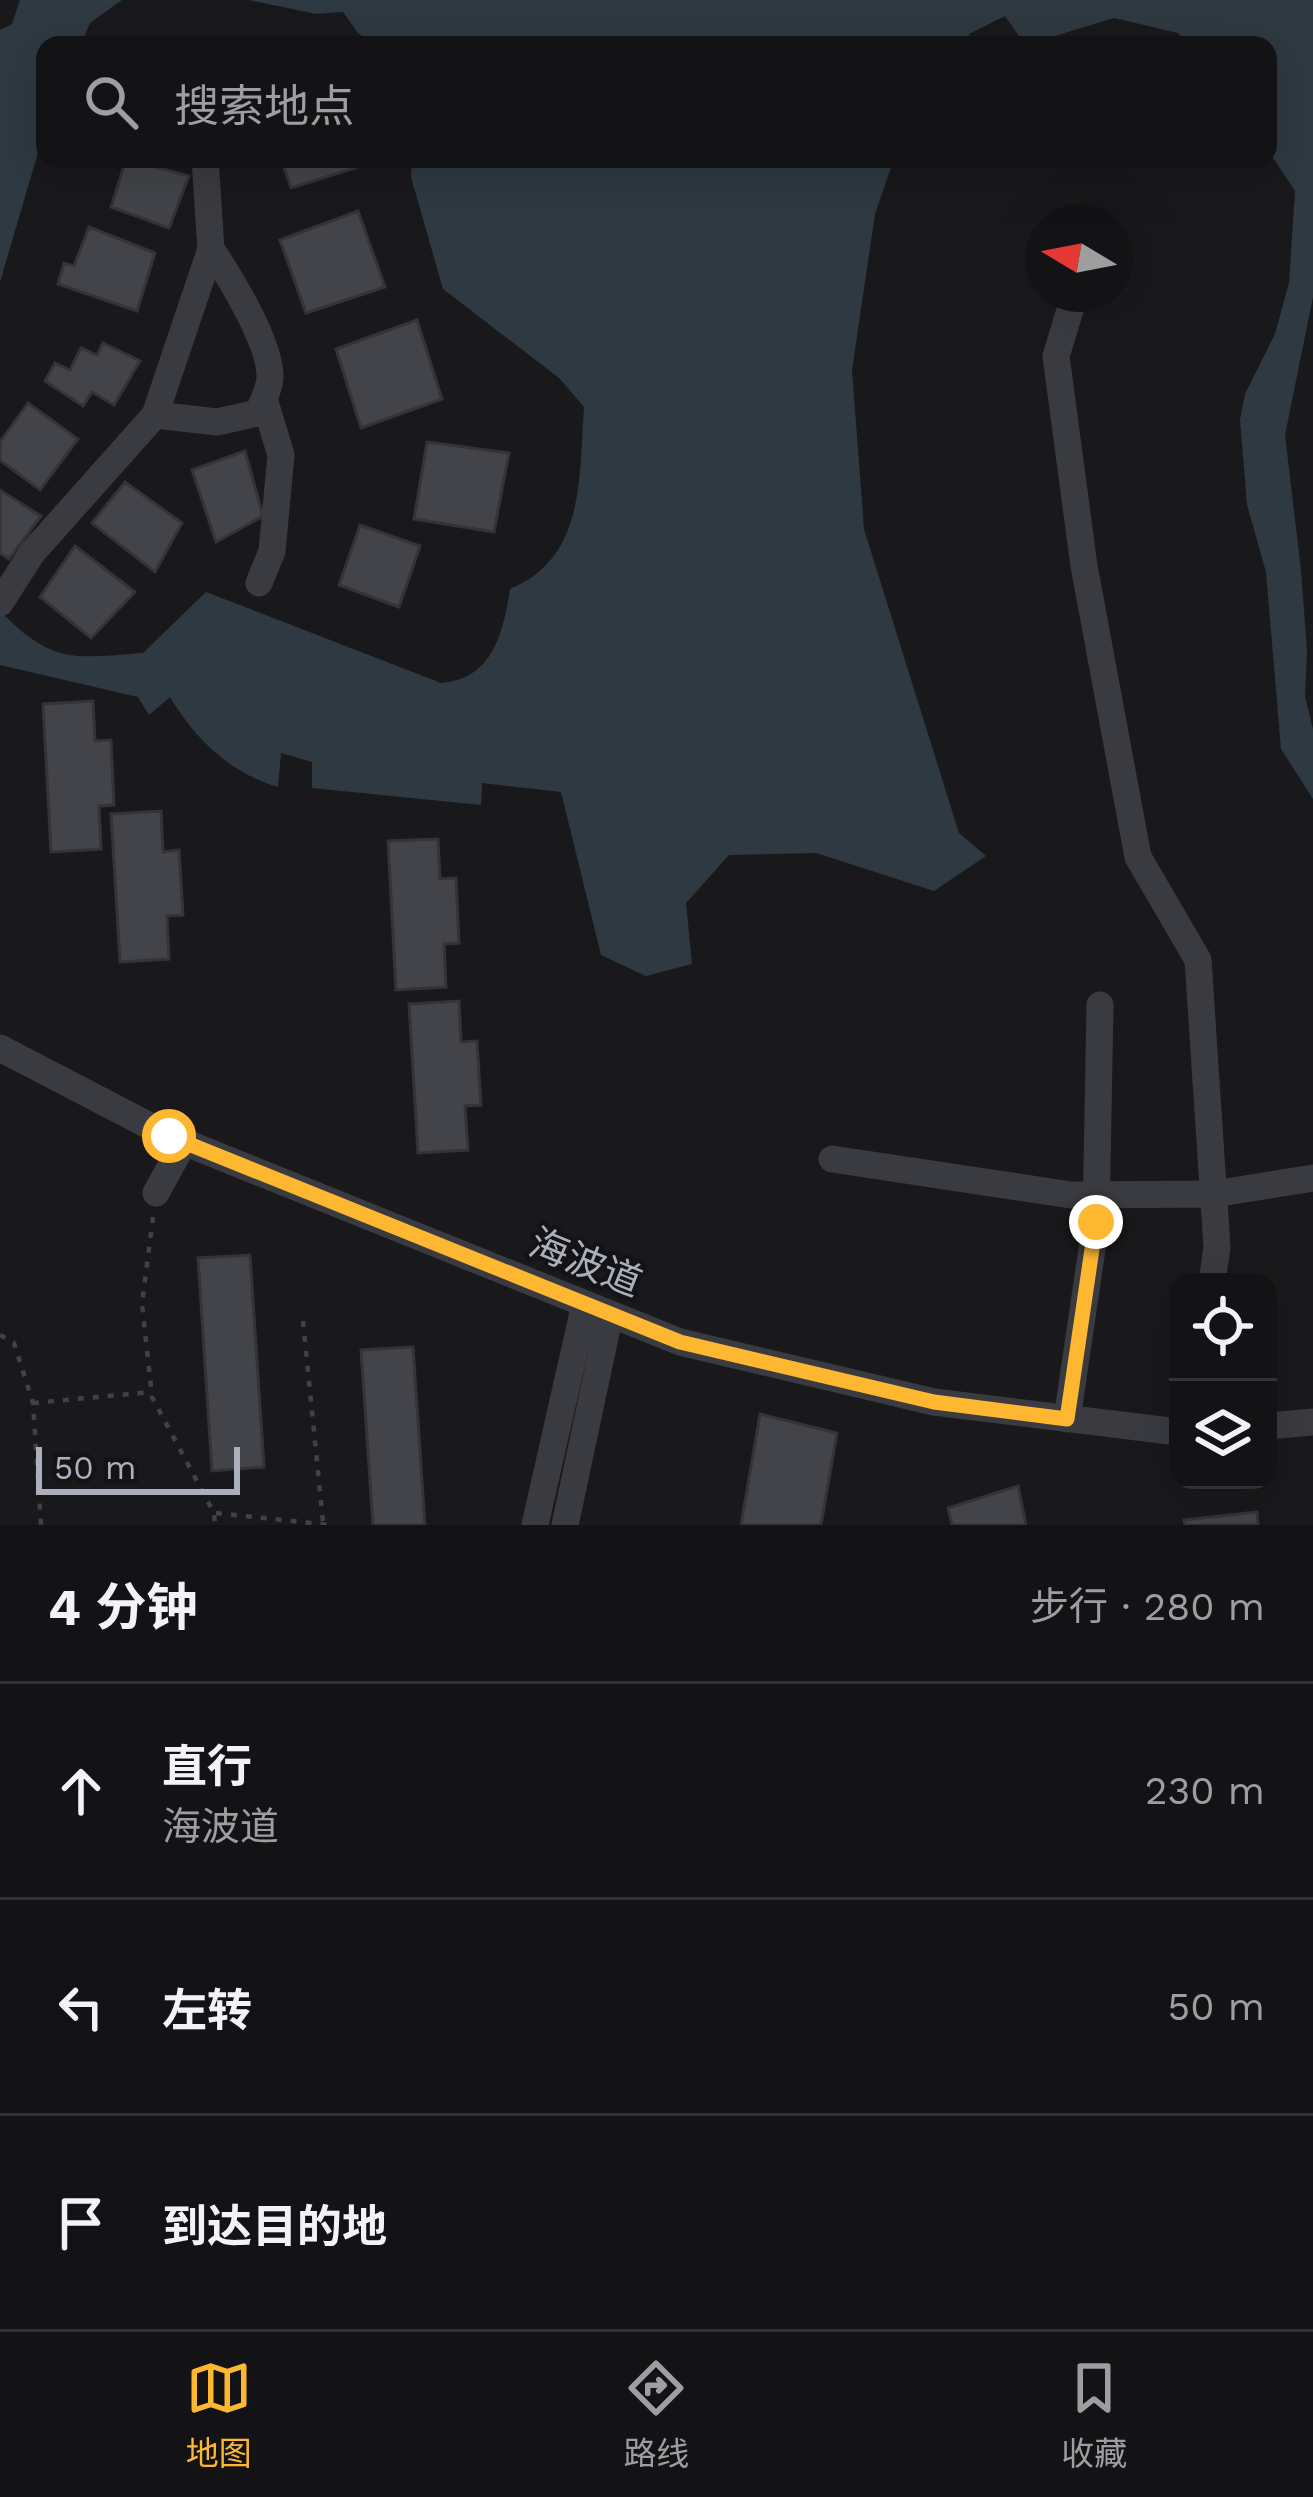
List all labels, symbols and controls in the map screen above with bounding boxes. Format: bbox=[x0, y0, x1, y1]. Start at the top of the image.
search box bbox=[36, 36, 1277, 168]
icon: search bbox=[78, 69, 144, 135]
text: 搜索地点 bbox=[174, 80, 354, 133]
north arrow bbox=[1025, 204, 1133, 312]
route start bbox=[142, 1109, 196, 1163]
route end bbox=[1069, 1195, 1123, 1249]
street label: 海波道 bbox=[523, 1220, 648, 1305]
map controls bbox=[1169, 1273, 1277, 1489]
button: locate bbox=[1169, 1273, 1277, 1381]
button: layers bbox=[1169, 1381, 1277, 1489]
scale bar bbox=[36, 1441, 240, 1494]
text: 50 m bbox=[54, 1448, 136, 1487]
text: 4 分钟 bbox=[48, 1578, 198, 1637]
text: 步行 · 280 m bbox=[1030, 1584, 1265, 1629]
text: 直行 bbox=[162, 1740, 252, 1793]
icon: ahead bbox=[48, 1758, 114, 1824]
text: 230 m bbox=[1145, 1768, 1265, 1813]
text: 海波道 bbox=[162, 1804, 279, 1849]
icon: left bbox=[48, 1974, 114, 2040]
text: 左转 bbox=[162, 1984, 252, 2037]
text: 50 m bbox=[1168, 1984, 1265, 2029]
icon: arrive bbox=[48, 2190, 114, 2256]
text: 到达目的地 bbox=[162, 2200, 387, 2253]
tab: 地图 bbox=[186, 2355, 252, 2475]
tab: 路线 bbox=[623, 2355, 689, 2475]
tab: 收藏 bbox=[1061, 2355, 1127, 2475]

